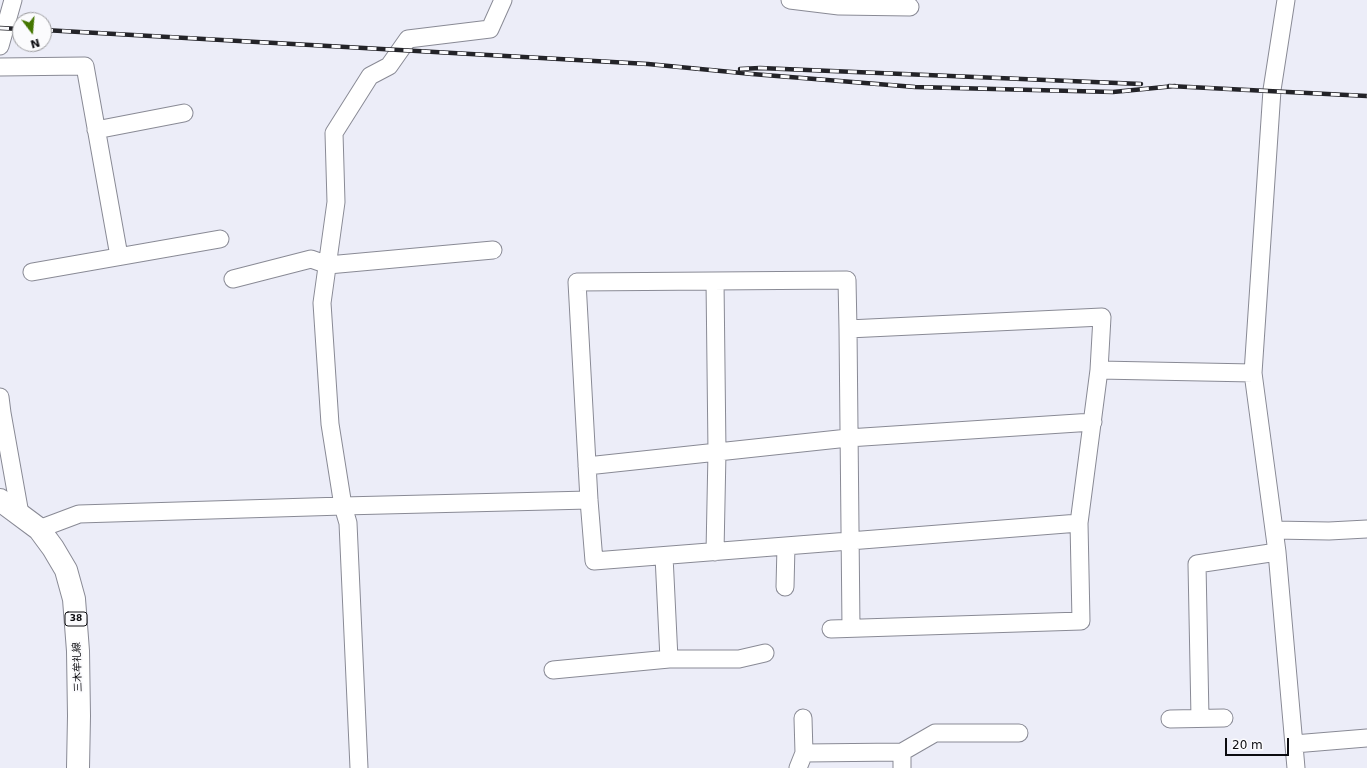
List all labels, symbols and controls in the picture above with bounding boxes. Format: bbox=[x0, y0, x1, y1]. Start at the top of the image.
north arrow bbox=[12, 12, 52, 52]
text: N bbox=[29, 36, 41, 51]
road number: 38 bbox=[65, 612, 87, 626]
street label: 三木牟礼線 bbox=[71, 642, 85, 692]
scale bar bbox=[1227, 730, 1291, 756]
text: 20 m bbox=[1232, 738, 1263, 752]

